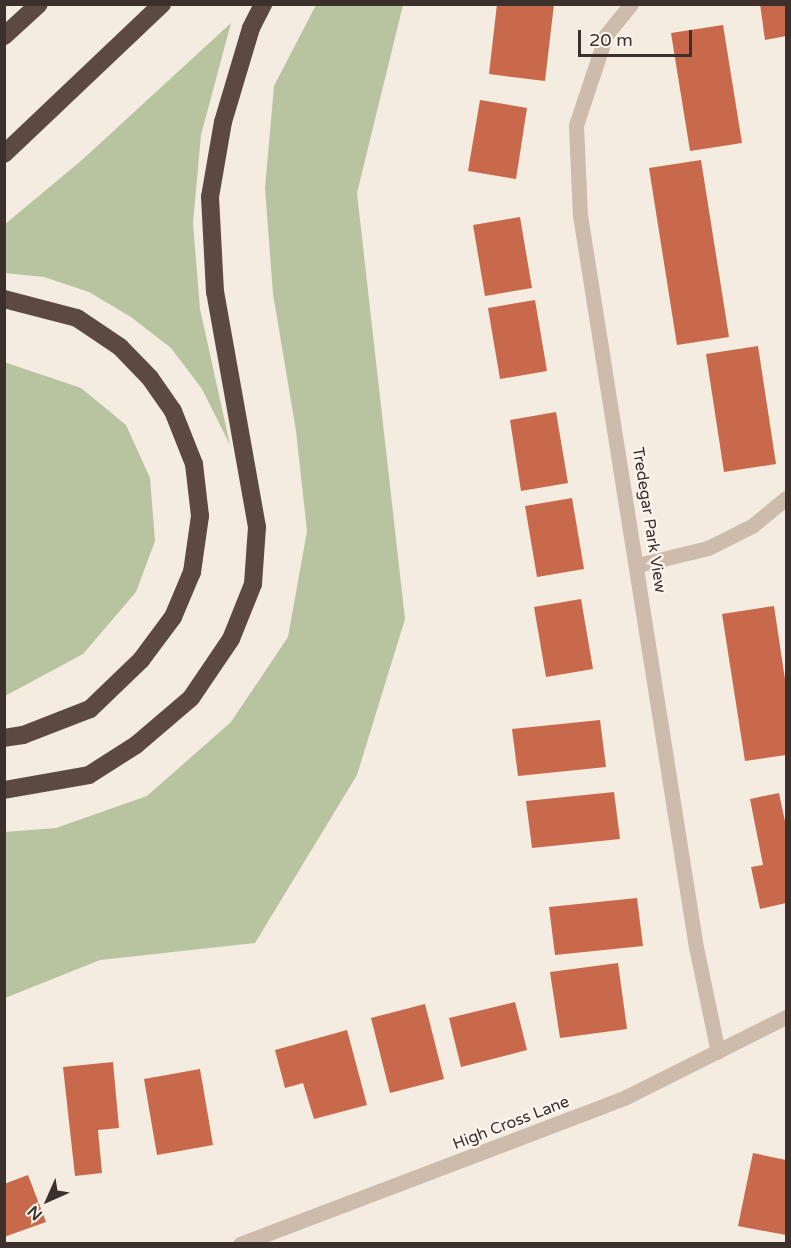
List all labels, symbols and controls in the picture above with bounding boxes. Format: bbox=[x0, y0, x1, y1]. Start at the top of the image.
scale bar bbox=[581, 18, 695, 56]
text: 20 m bbox=[589, 29, 633, 51]
street label: Tredegar Park View bbox=[628, 446, 670, 594]
street label: High Cross Lane bbox=[450, 1092, 572, 1154]
north arrow bbox=[18, 1170, 78, 1230]
text: N bbox=[24, 1201, 47, 1224]

